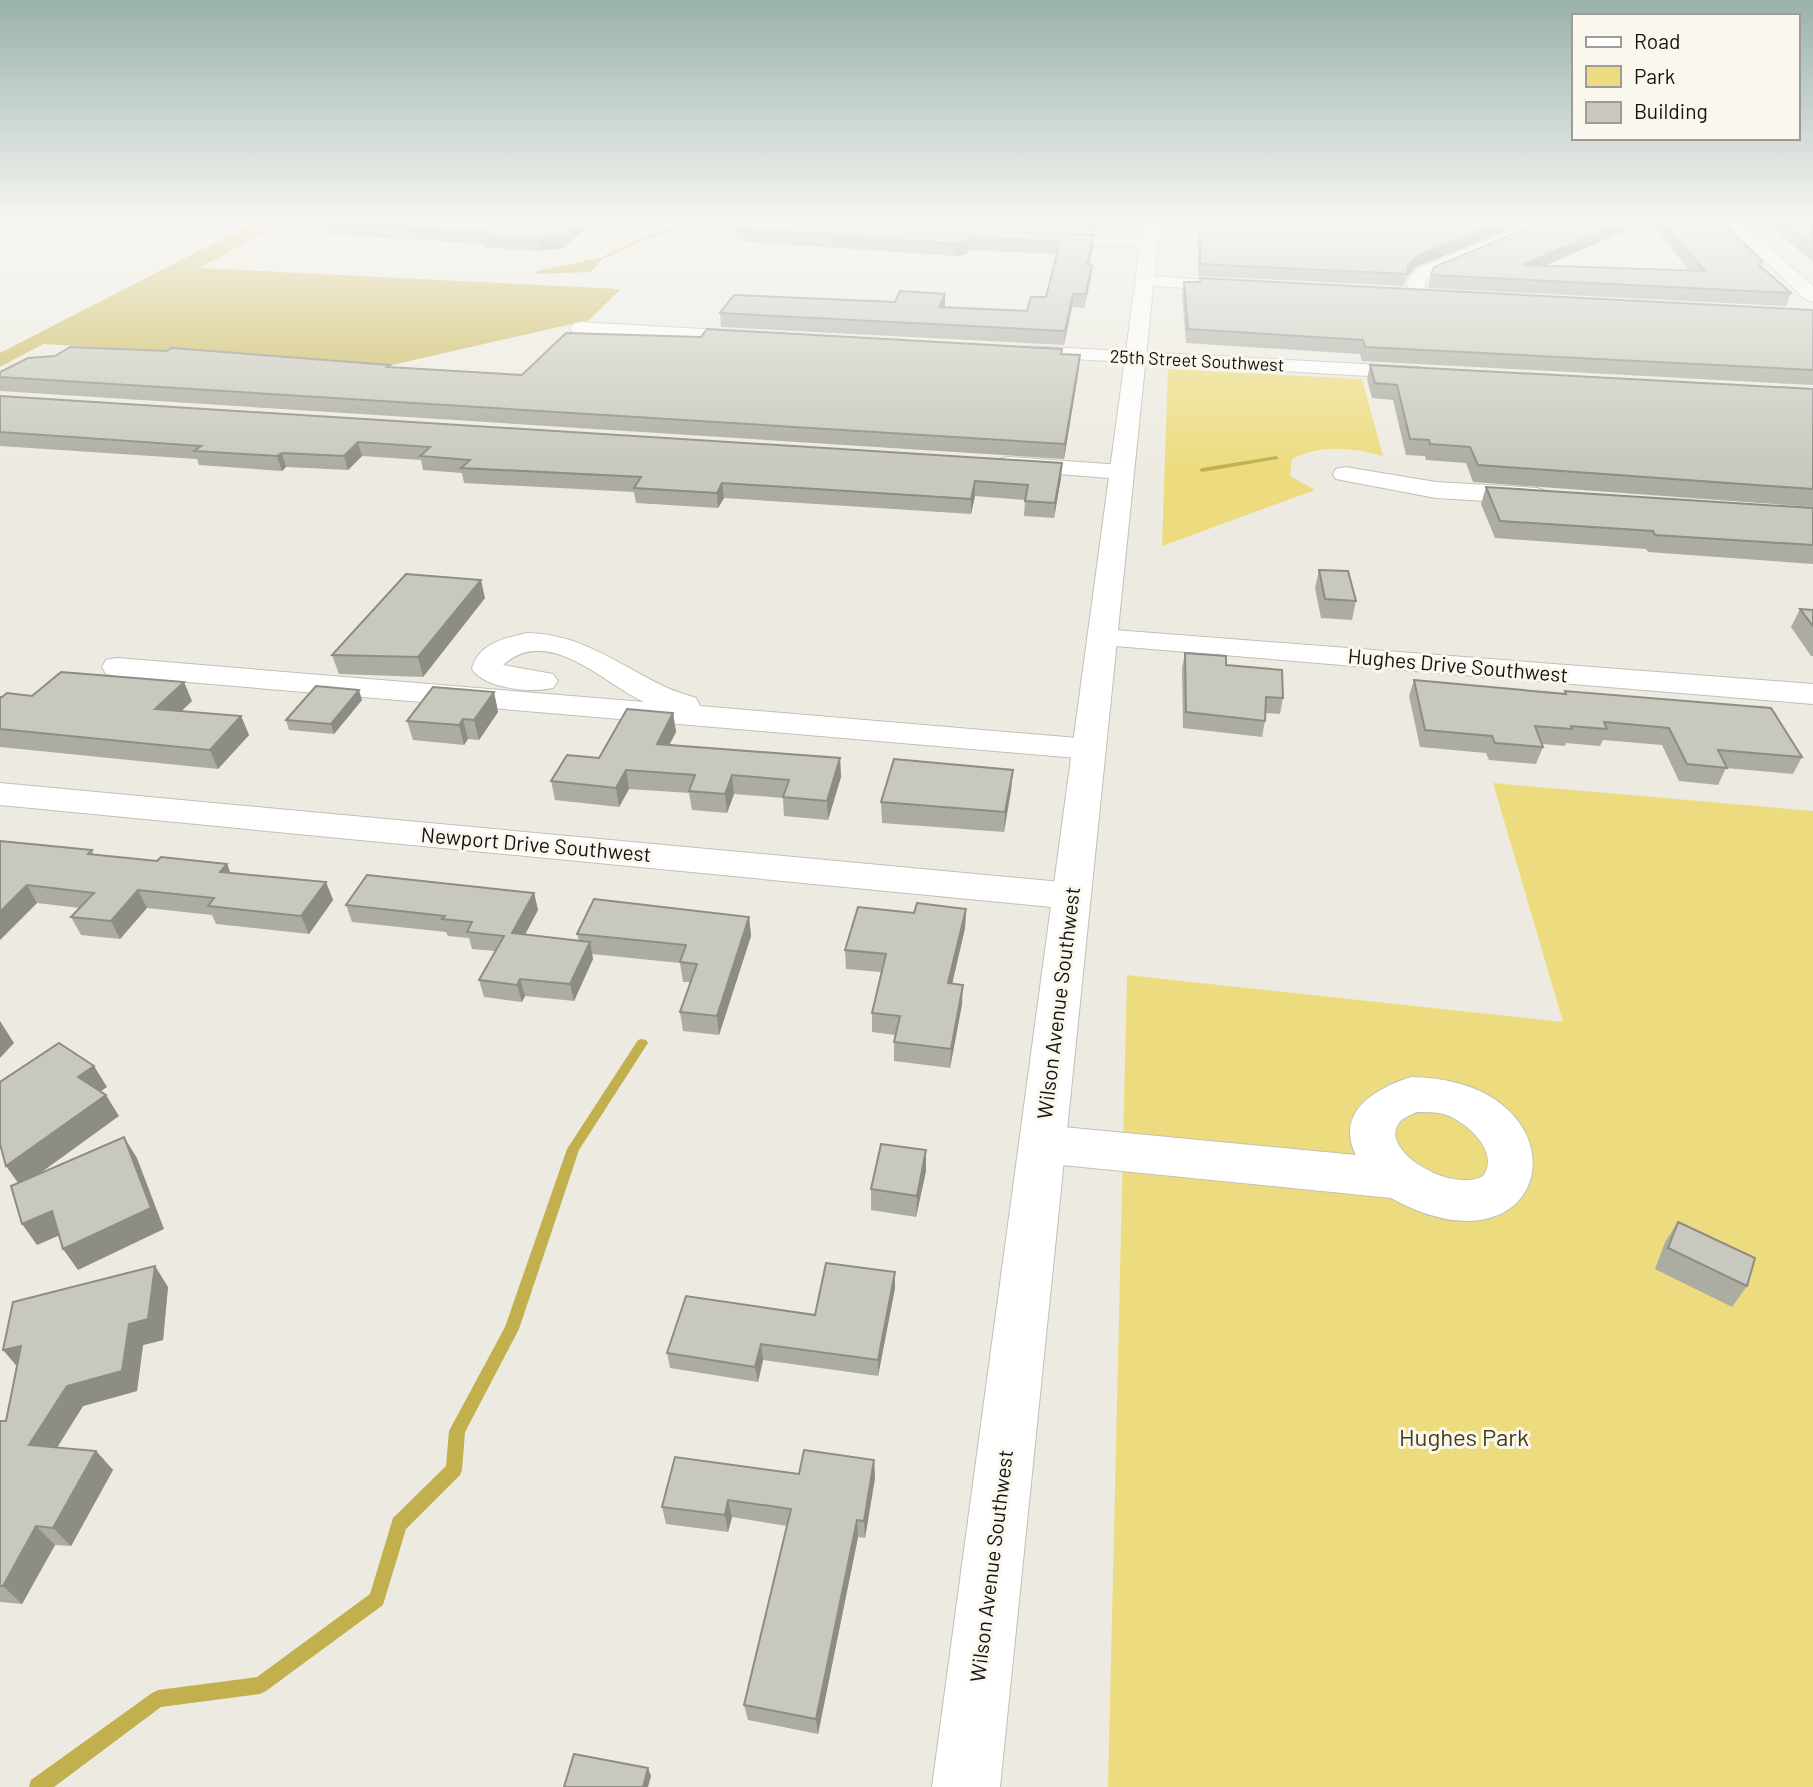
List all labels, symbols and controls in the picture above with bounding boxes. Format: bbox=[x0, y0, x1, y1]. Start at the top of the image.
legend bbox=[1572, 14, 1799, 140]
text: Road bbox=[1634, 28, 1680, 53]
text: Park bbox=[1634, 63, 1675, 88]
text: Building bbox=[1634, 98, 1708, 123]
street label: 25th Street Southwest bbox=[1109, 344, 1285, 376]
street label: Hughes Drive Southwest bbox=[1347, 642, 1569, 687]
street label: Newport Drive Southwest bbox=[420, 821, 652, 866]
street label: Wilson Avenue Southwest bbox=[1031, 885, 1084, 1120]
park label: Hughes Park bbox=[1399, 1422, 1529, 1451]
street label: Wilson Avenue Southwest bbox=[964, 1448, 1017, 1683]

